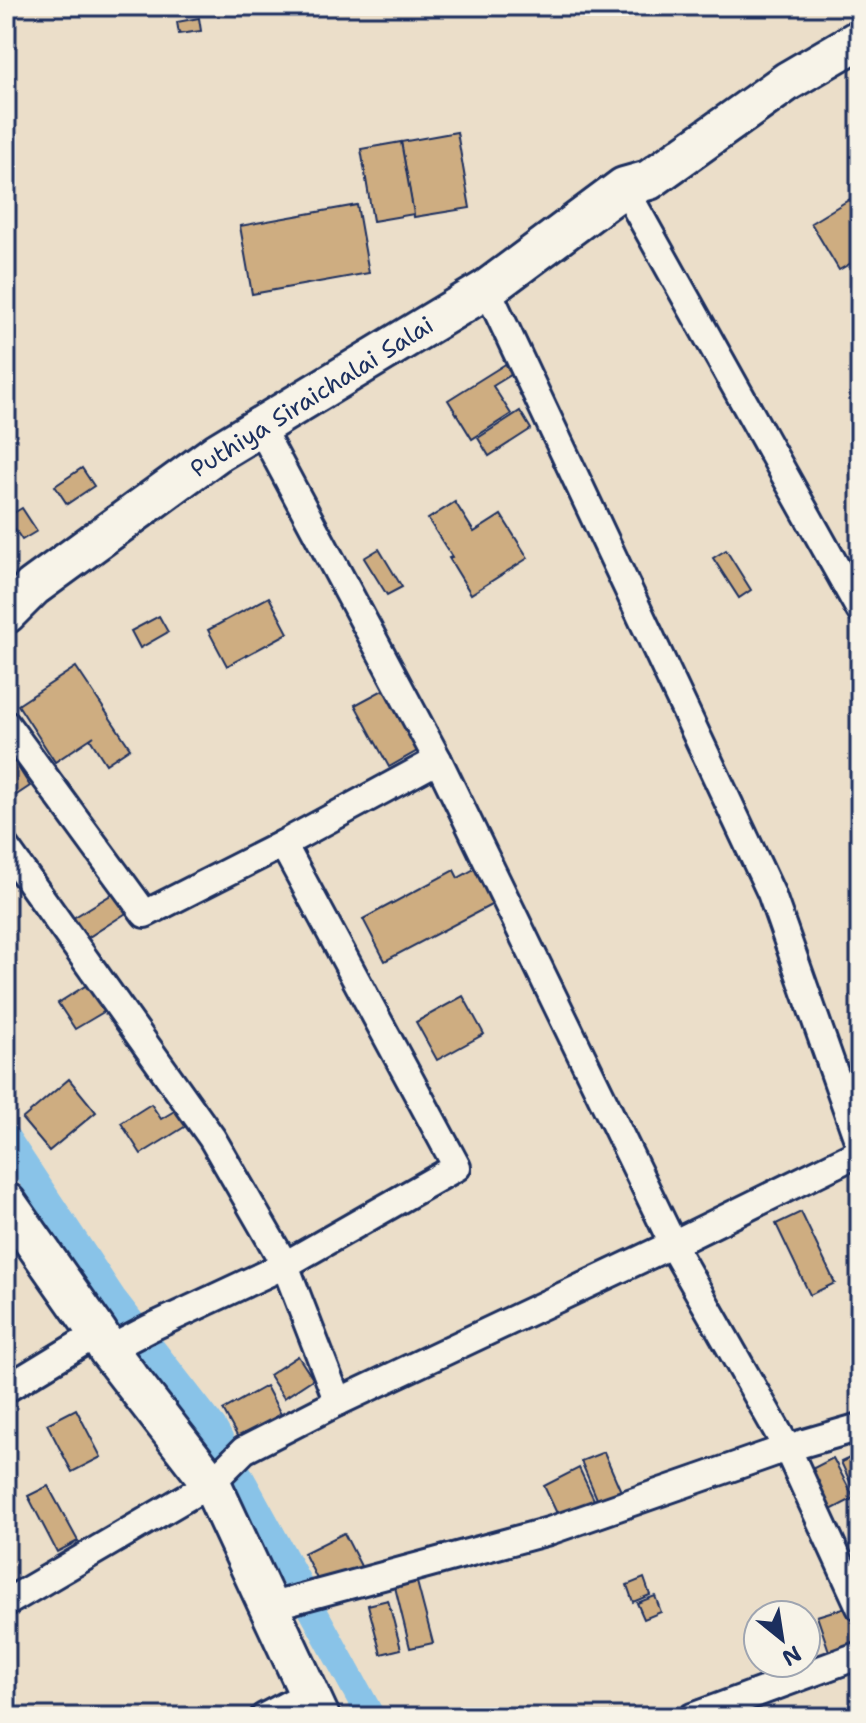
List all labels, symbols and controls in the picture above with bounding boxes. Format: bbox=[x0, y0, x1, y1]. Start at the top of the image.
street label: Puthiya Siraichalai Salai bbox=[184, 309, 440, 485]
north arrow bbox=[742, 1599, 822, 1679]
text: N bbox=[777, 1639, 807, 1673]

